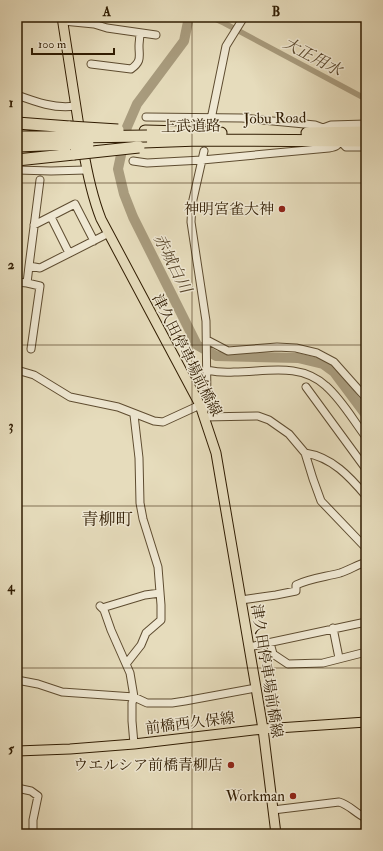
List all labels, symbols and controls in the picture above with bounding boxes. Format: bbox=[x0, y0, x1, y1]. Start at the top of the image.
text: A bbox=[102, 4, 112, 20]
text: B bbox=[272, 4, 280, 20]
scale bar bbox=[32, 30, 114, 56]
water label: 大正用水 bbox=[280, 33, 347, 82]
text: 100 m bbox=[38, 37, 67, 52]
text: 1 bbox=[9, 95, 14, 111]
street label: Jobu Road bbox=[243, 108, 307, 130]
street label: 上武道路 bbox=[161, 116, 221, 137]
place label: 神明宮雀大神 bbox=[184, 200, 274, 219]
marker: 神明宮雀大神 bbox=[277, 204, 287, 214]
water label: 赤城白川 bbox=[149, 230, 196, 298]
text: 2 bbox=[8, 257, 15, 273]
street label: 津久田停車場前橋線 bbox=[147, 291, 226, 420]
text: 3 bbox=[9, 418, 14, 434]
district label: 青柳町 bbox=[82, 509, 133, 530]
text: 4 bbox=[6, 579, 15, 595]
street label: 津久田停車場前橋線 bbox=[247, 603, 286, 739]
street label: 前橋西久保線 bbox=[144, 709, 236, 738]
text: 5 bbox=[8, 741, 14, 757]
place label: ウエルシア前橋青柳店 bbox=[73, 756, 223, 775]
marker: ウエルシア前橋青柳店 bbox=[226, 760, 236, 770]
place label: Workman bbox=[225, 787, 285, 806]
marker: Workman bbox=[288, 791, 298, 801]

